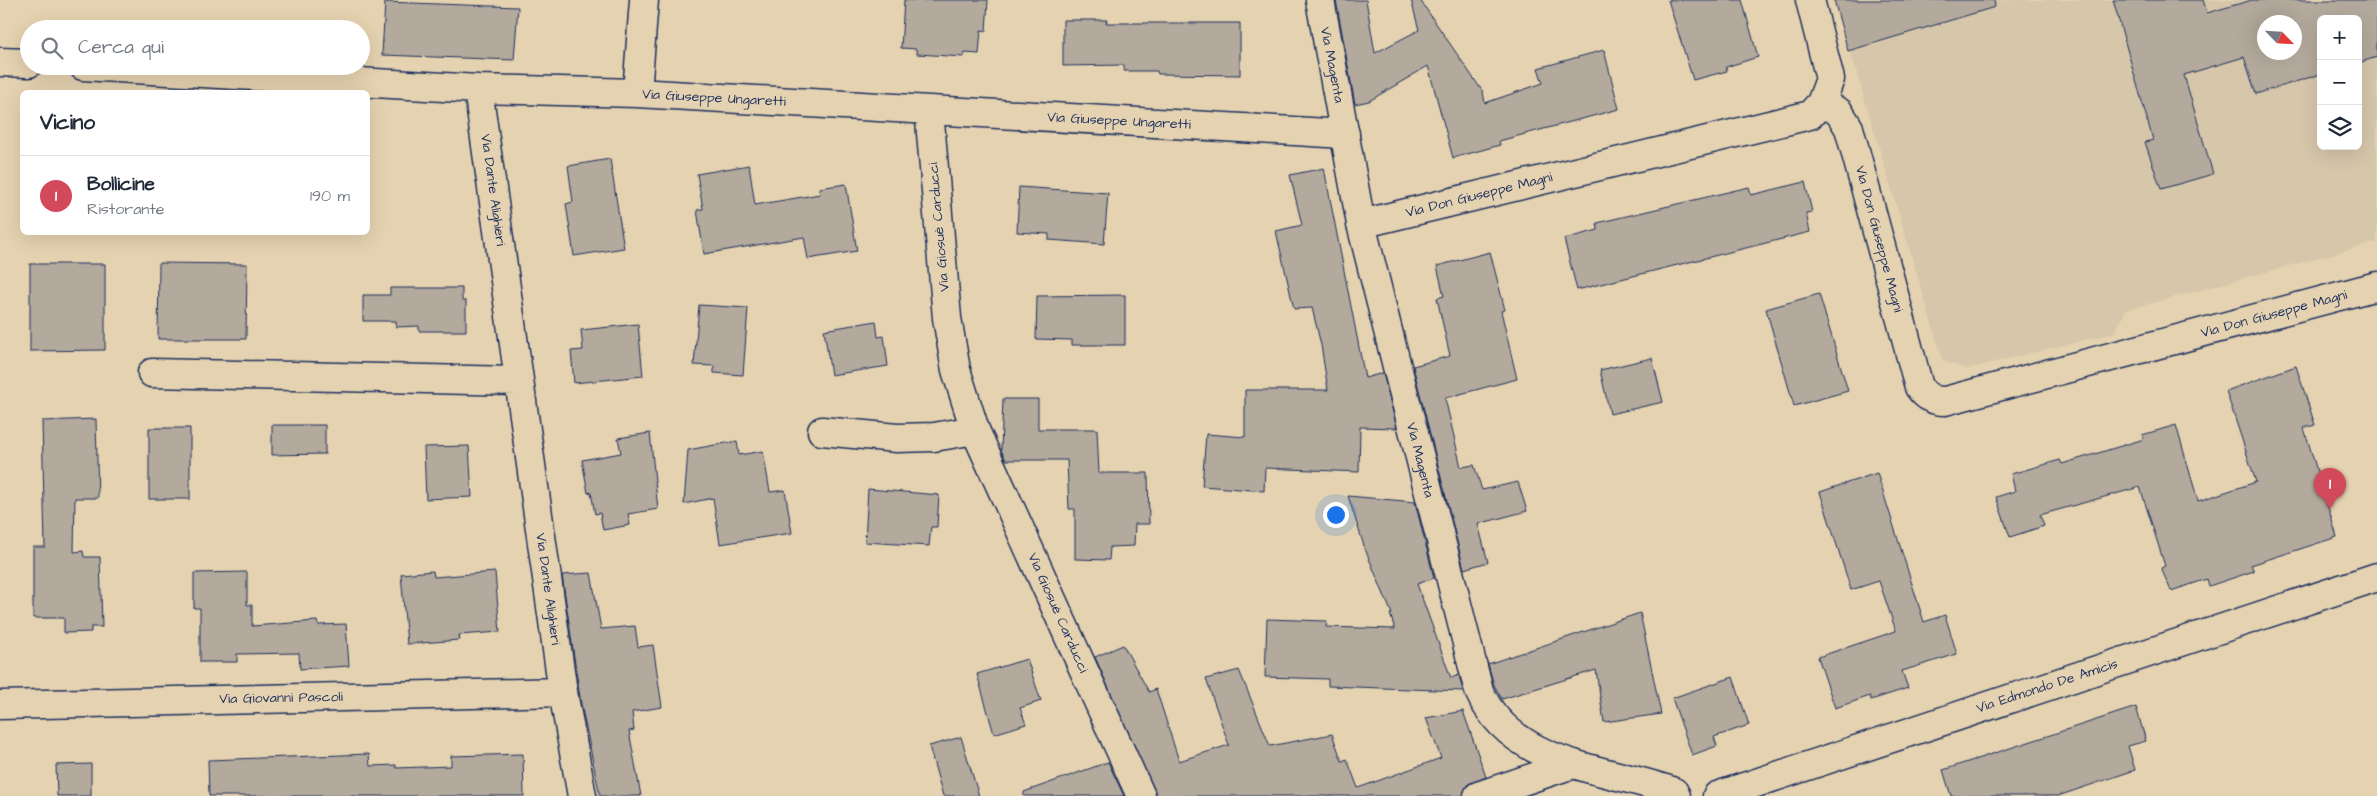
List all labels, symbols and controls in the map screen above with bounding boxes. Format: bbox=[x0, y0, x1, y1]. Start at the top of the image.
north arrow bbox=[2257, 15, 2302, 60]
map controls bbox=[2317, 15, 2362, 150]
button: + bbox=[2317, 15, 2362, 60]
search box bbox=[20, 20, 370, 75]
street label: Via Magenta bbox=[1315, 25, 1349, 105]
icon: search bbox=[38, 34, 66, 62]
text: Cerca qui bbox=[78, 34, 164, 61]
button: − bbox=[2317, 60, 2362, 105]
street label: Via Giuseppe Ungaretti bbox=[642, 84, 786, 112]
button: layers bbox=[2317, 105, 2362, 150]
street label: Via Giuseppe Ungaretti bbox=[1047, 107, 1191, 135]
text: Vicino bbox=[40, 108, 95, 137]
street label: Via Dante Alighieri bbox=[475, 133, 511, 247]
street label: Via Giosuè Carducci bbox=[923, 162, 955, 292]
street label: Via Don Giuseppe Magni bbox=[1850, 164, 1908, 314]
street label: Via Don Giuseppe Magni bbox=[1404, 167, 1554, 223]
text: Bollicine bbox=[87, 171, 155, 198]
text: 1 bbox=[55, 185, 57, 207]
text: 190 m bbox=[310, 185, 350, 207]
text: Ristorante bbox=[87, 198, 164, 220]
street label: Via Don Giuseppe Magni bbox=[2199, 285, 2349, 343]
street label: Via Magenta bbox=[1401, 420, 1439, 500]
pin: 1 bbox=[2314, 468, 2346, 509]
your location bbox=[1323, 502, 1349, 528]
street label: Via Dante Alighieri bbox=[530, 532, 566, 646]
street label: Via Giosuè Carducci bbox=[1023, 550, 1093, 676]
street label: Via Edmondo De Amicis bbox=[1974, 654, 2120, 718]
street label: Via Giovanni Pascoli bbox=[219, 687, 343, 709]

